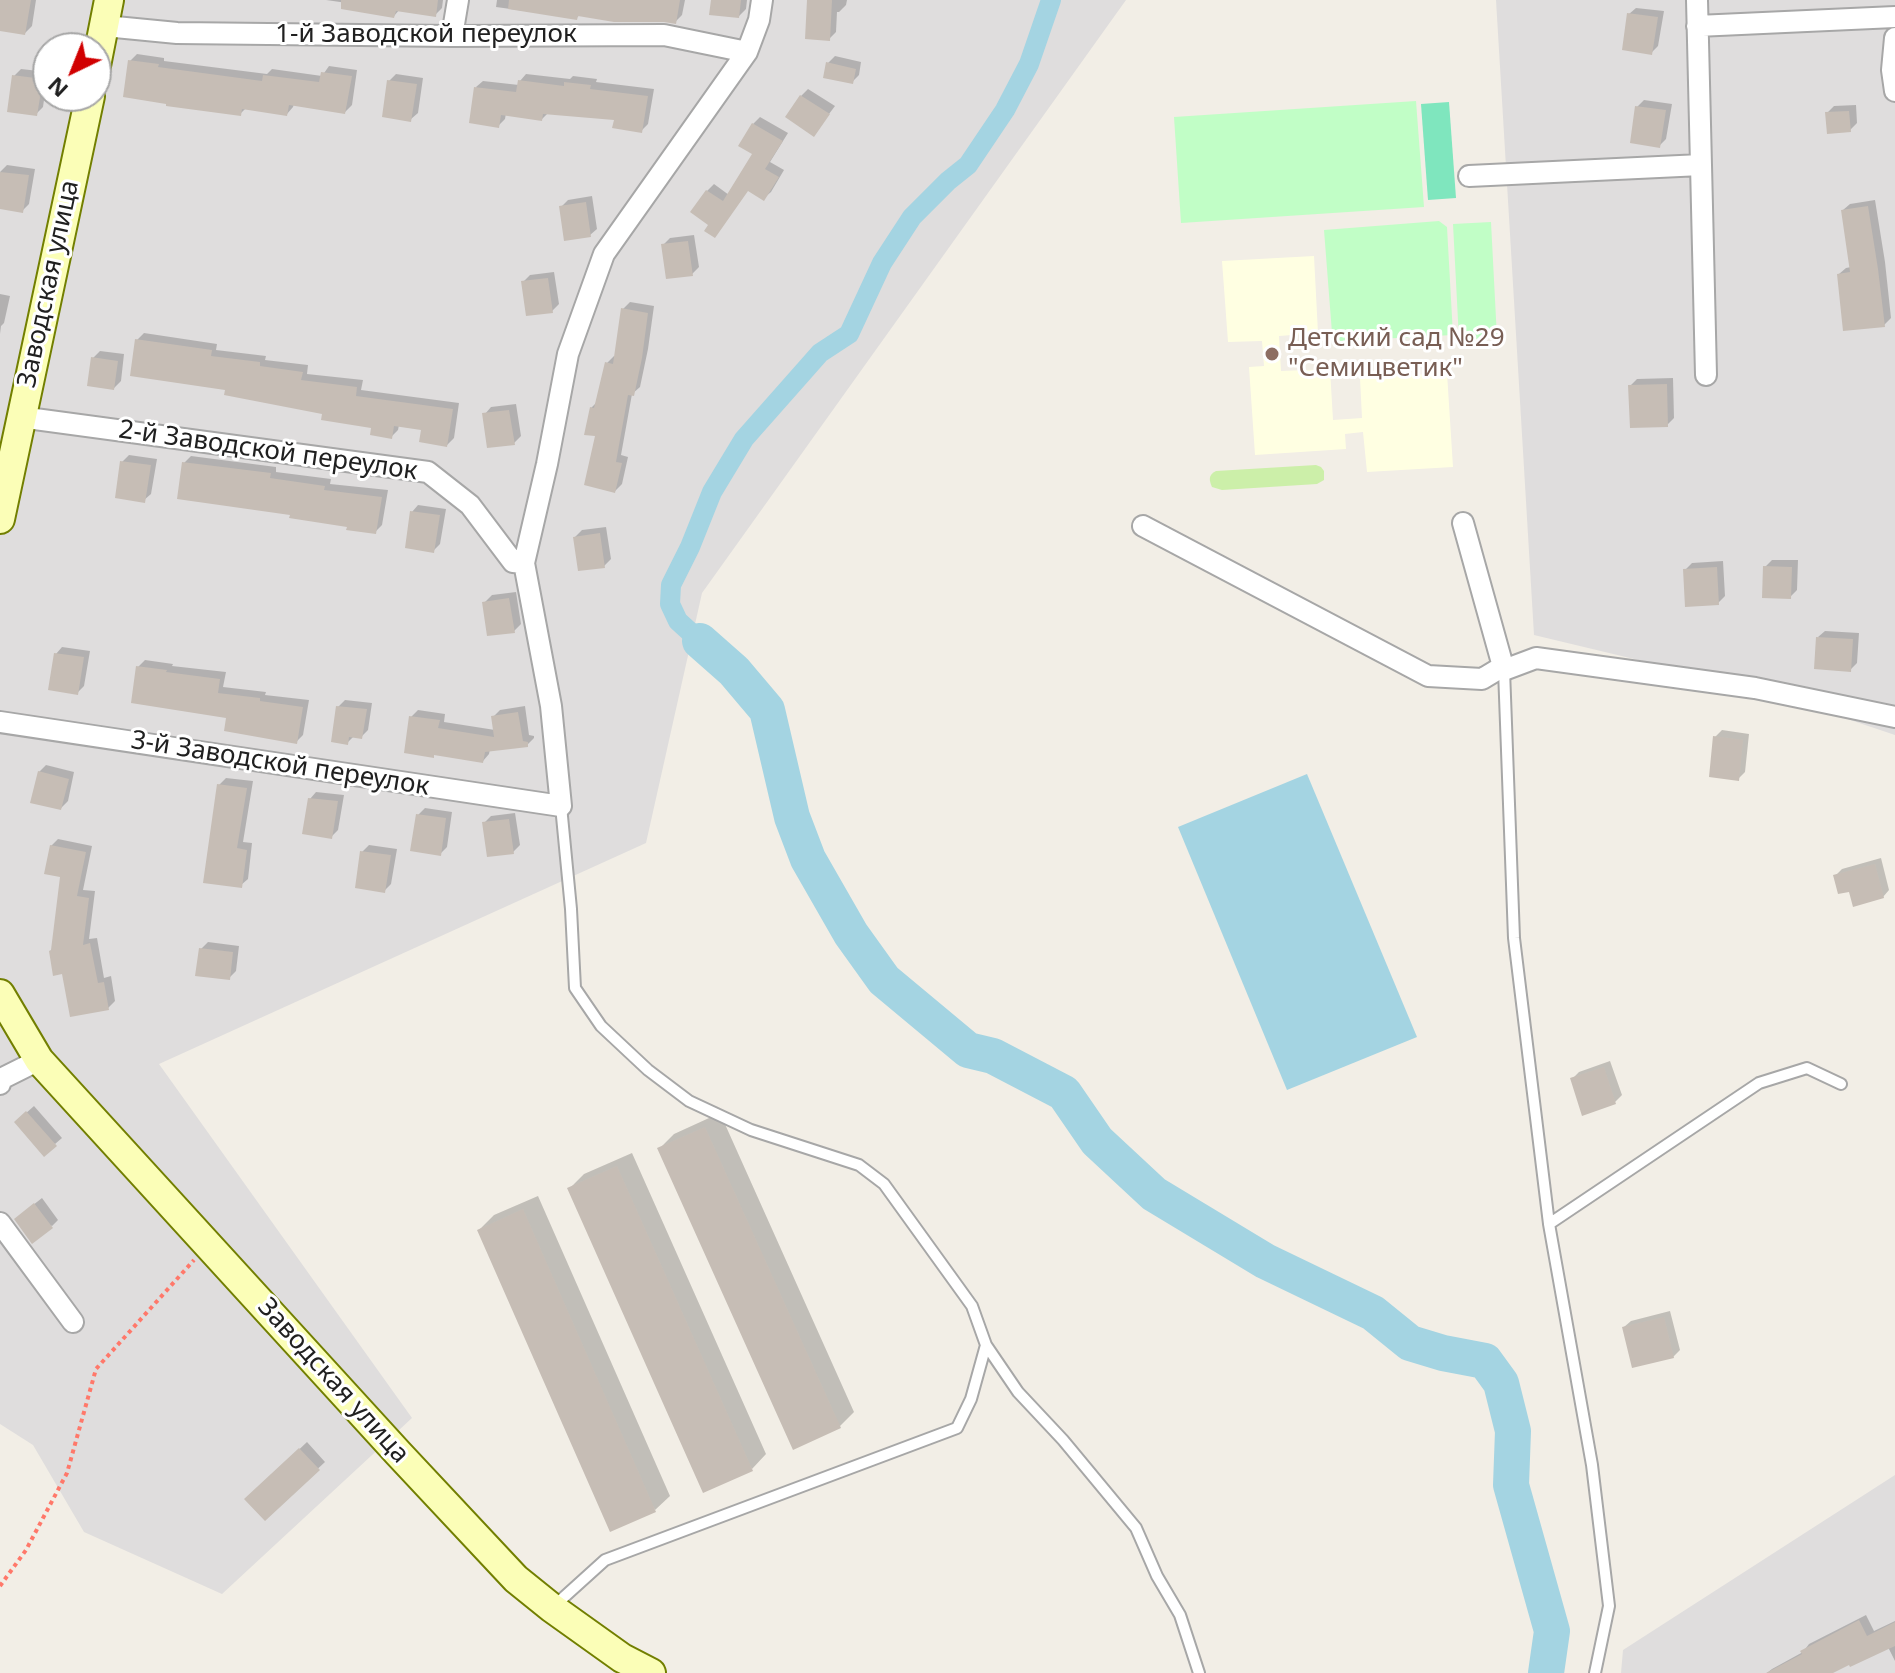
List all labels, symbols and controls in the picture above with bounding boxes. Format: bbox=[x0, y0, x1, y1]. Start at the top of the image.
street label: 1-й Заводской переулок bbox=[275, 19, 577, 51]
north arrow bbox=[32, 32, 112, 112]
text: N bbox=[40, 71, 74, 105]
street label: Заводская улица bbox=[12, 178, 86, 390]
place label: Детский сад №29 "Семицветик" bbox=[1288, 323, 1505, 384]
marker: Детский сад №29 "Семицветик" bbox=[1263, 345, 1281, 363]
street label: 2-й Заводской переулок bbox=[117, 415, 419, 487]
street label: 3-й Заводской переулок bbox=[129, 725, 431, 803]
street label: Заводская улица bbox=[251, 1292, 415, 1470]

